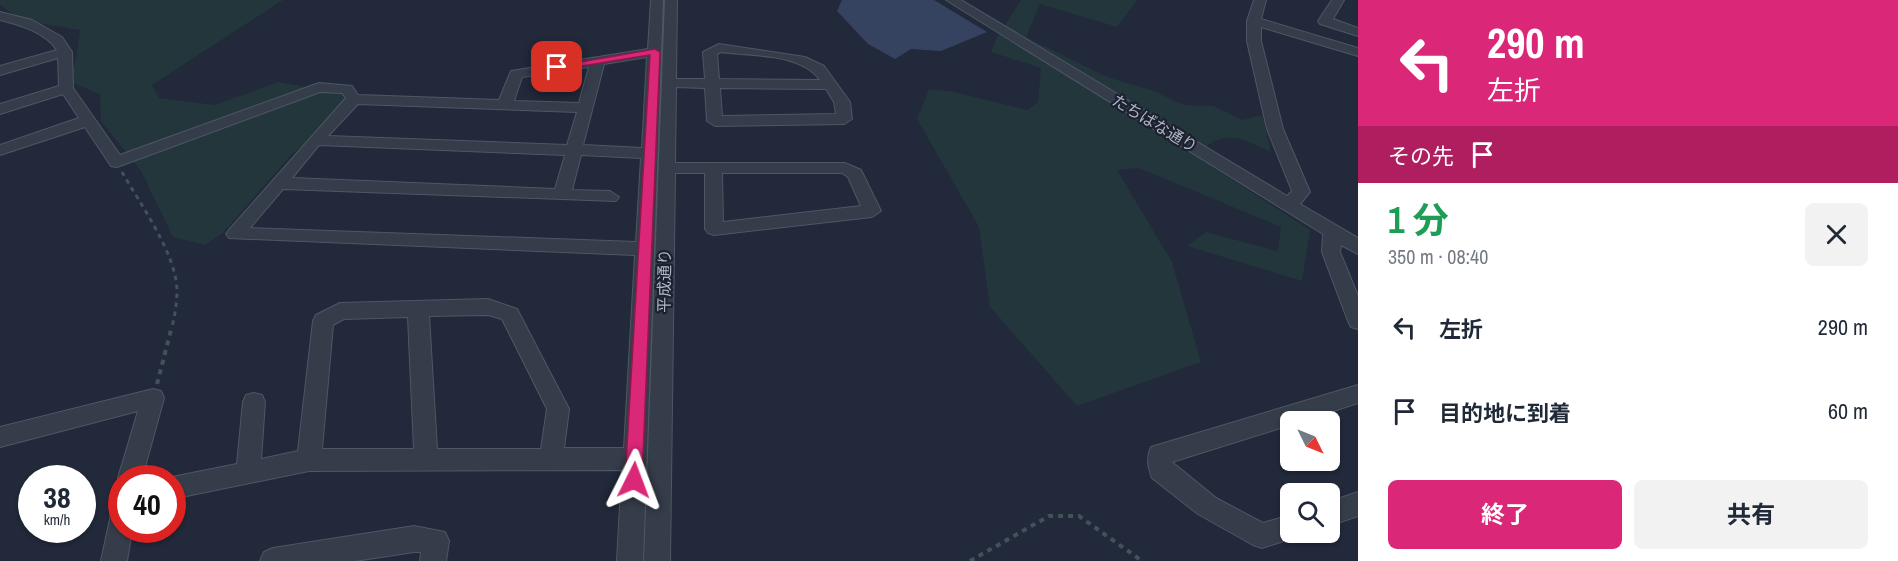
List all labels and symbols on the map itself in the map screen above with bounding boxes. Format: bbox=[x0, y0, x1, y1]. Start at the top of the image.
pin bbox=[531, 41, 582, 92]
street label: たちばな通り bbox=[1108, 89, 1202, 157]
street label: 平成通り bbox=[652, 249, 676, 313]
north arrow bbox=[1280, 411, 1340, 471]
position arrow bbox=[602, 448, 666, 512]
speed limit sign: 40 bbox=[108, 465, 186, 543]

